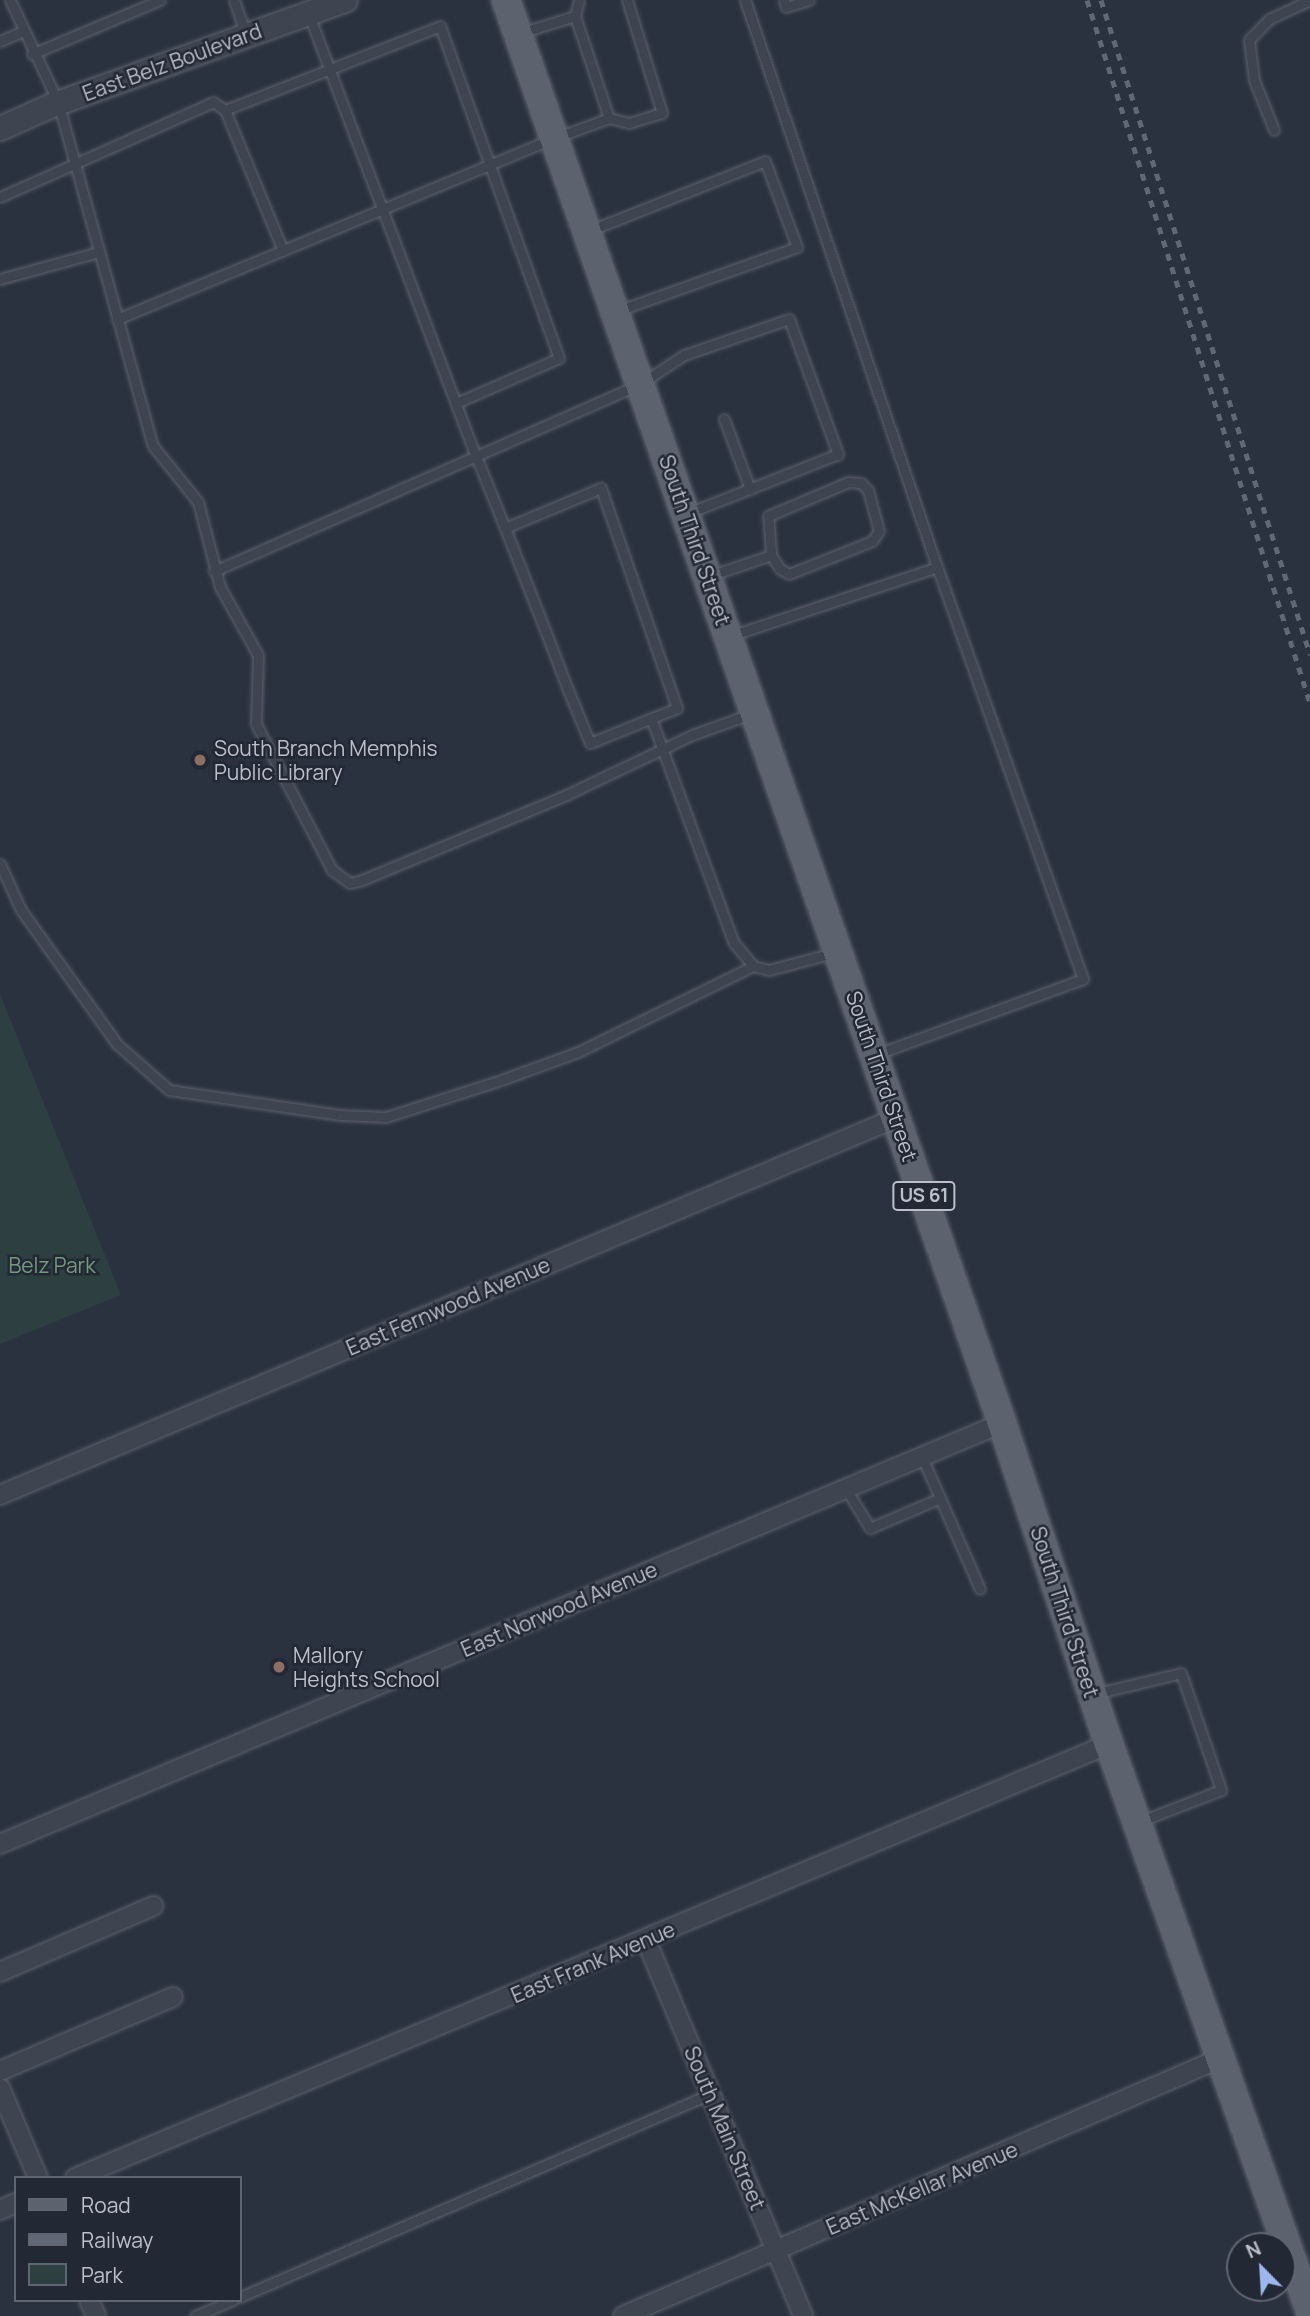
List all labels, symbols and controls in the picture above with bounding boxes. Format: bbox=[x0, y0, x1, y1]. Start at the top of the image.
street label: East Belz Boulevard bbox=[79, 18, 265, 106]
street label: South Third Street bbox=[654, 452, 736, 628]
place label: South Branch Memphis Public Library bbox=[214, 735, 438, 785]
marker: South Branch Memphis Public Library bbox=[192, 752, 208, 768]
street label: South Third Street bbox=[841, 988, 923, 1164]
road number: US 61 bbox=[891, 1180, 957, 1212]
park label: Belz Park bbox=[8, 1252, 96, 1278]
street label: East Fernwood Avenue bbox=[342, 1252, 554, 1360]
street label: South Third Street bbox=[1025, 1523, 1105, 1701]
street label: East Norwood Avenue bbox=[457, 1556, 661, 1662]
place label: Mallory Heights School bbox=[293, 1642, 440, 1692]
marker: Mallory Heights School bbox=[271, 1659, 287, 1675]
street label: East Frank Avenue bbox=[507, 1916, 679, 2008]
street label: South Main Street bbox=[679, 2042, 771, 2214]
street label: East McKellar Avenue bbox=[822, 2136, 1022, 2240]
legend bbox=[14, 2176, 242, 2302]
text: Road bbox=[81, 2191, 131, 2219]
text: Railway bbox=[81, 2226, 153, 2254]
north arrow bbox=[1226, 2232, 1296, 2302]
text: N bbox=[1242, 2235, 1265, 2264]
text: Park bbox=[81, 2261, 123, 2289]

